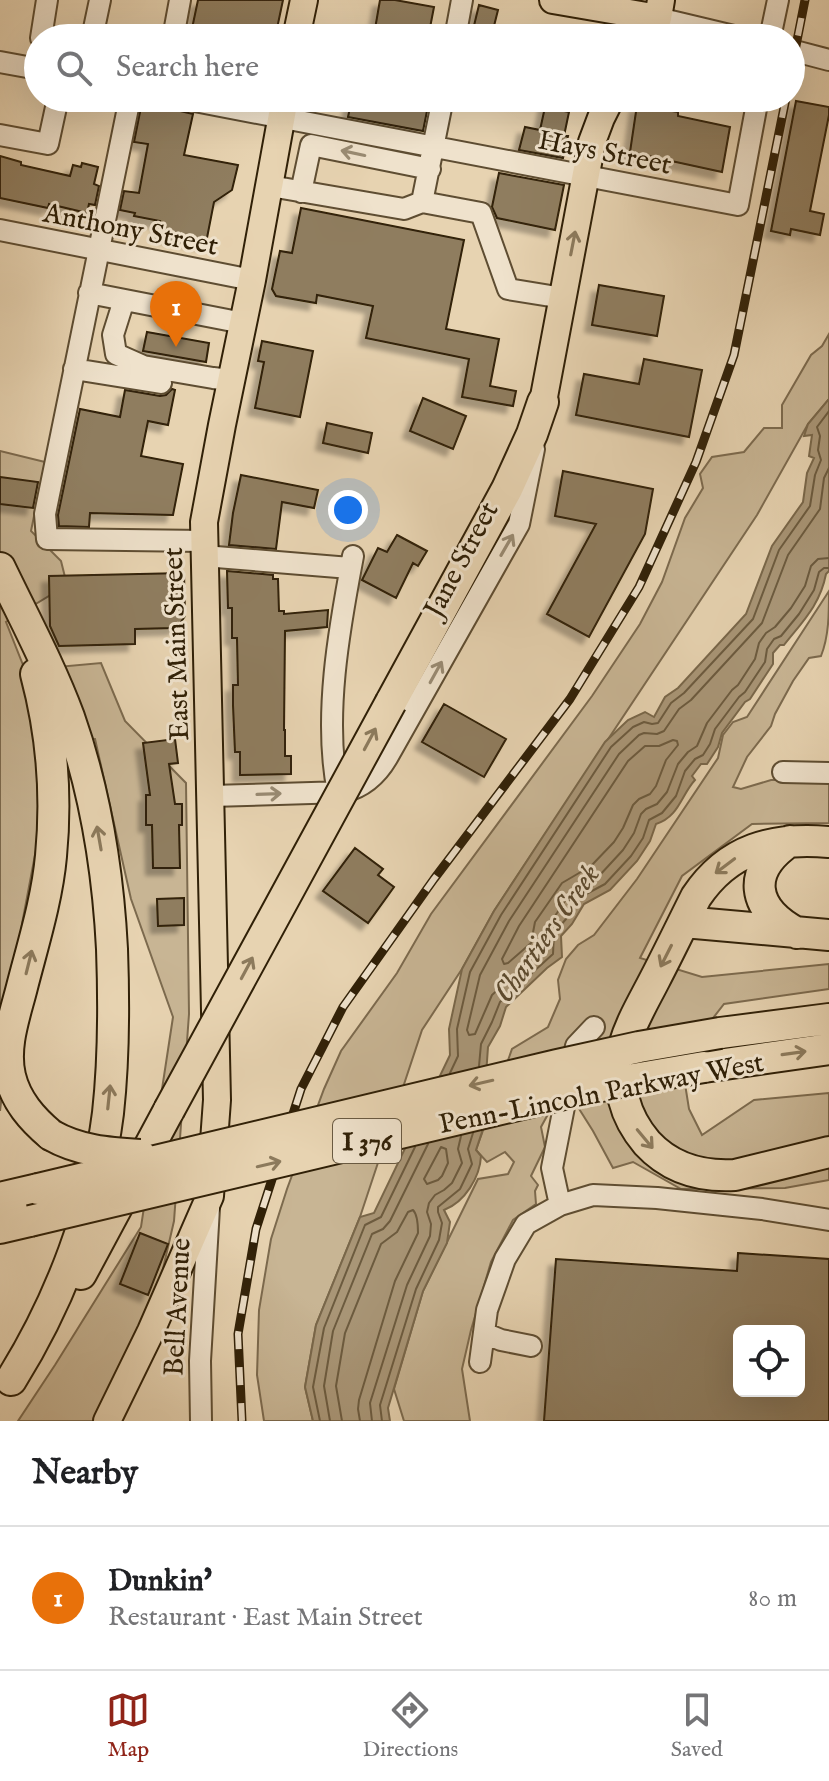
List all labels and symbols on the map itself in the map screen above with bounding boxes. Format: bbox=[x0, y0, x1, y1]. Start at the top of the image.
street label: Hays Street bbox=[535, 123, 675, 184]
one-way arrow bbox=[341, 145, 367, 160]
street label: Anthony Street bbox=[39, 196, 221, 265]
one-way arrow bbox=[567, 230, 582, 256]
pin: 1 bbox=[150, 281, 202, 347]
your location bbox=[328, 490, 368, 530]
street label: Jane Street bbox=[416, 496, 507, 627]
one-way arrow bbox=[500, 534, 516, 557]
street label: East Main Street bbox=[157, 546, 198, 741]
one-way arrow bbox=[428, 661, 444, 684]
one-way arrow bbox=[363, 728, 379, 752]
one-way arrow bbox=[255, 786, 282, 801]
one-way arrow bbox=[91, 826, 106, 851]
water label: Chartiers Creek bbox=[486, 857, 609, 1011]
one-way arrow bbox=[715, 857, 736, 874]
one-way arrow bbox=[658, 944, 674, 968]
one-way arrow bbox=[22, 950, 37, 976]
one-way arrow bbox=[239, 957, 255, 980]
one-way arrow bbox=[781, 1045, 807, 1060]
street label: Penn-Lincoln Parkway West bbox=[436, 1046, 767, 1143]
one-way arrow bbox=[469, 1076, 495, 1091]
one-way arrow bbox=[102, 1084, 117, 1111]
road number: I 376 bbox=[333, 1119, 401, 1163]
one-way arrow bbox=[636, 1129, 654, 1149]
one-way arrow bbox=[256, 1156, 282, 1171]
street label: Bell Avenue bbox=[157, 1237, 200, 1377]

